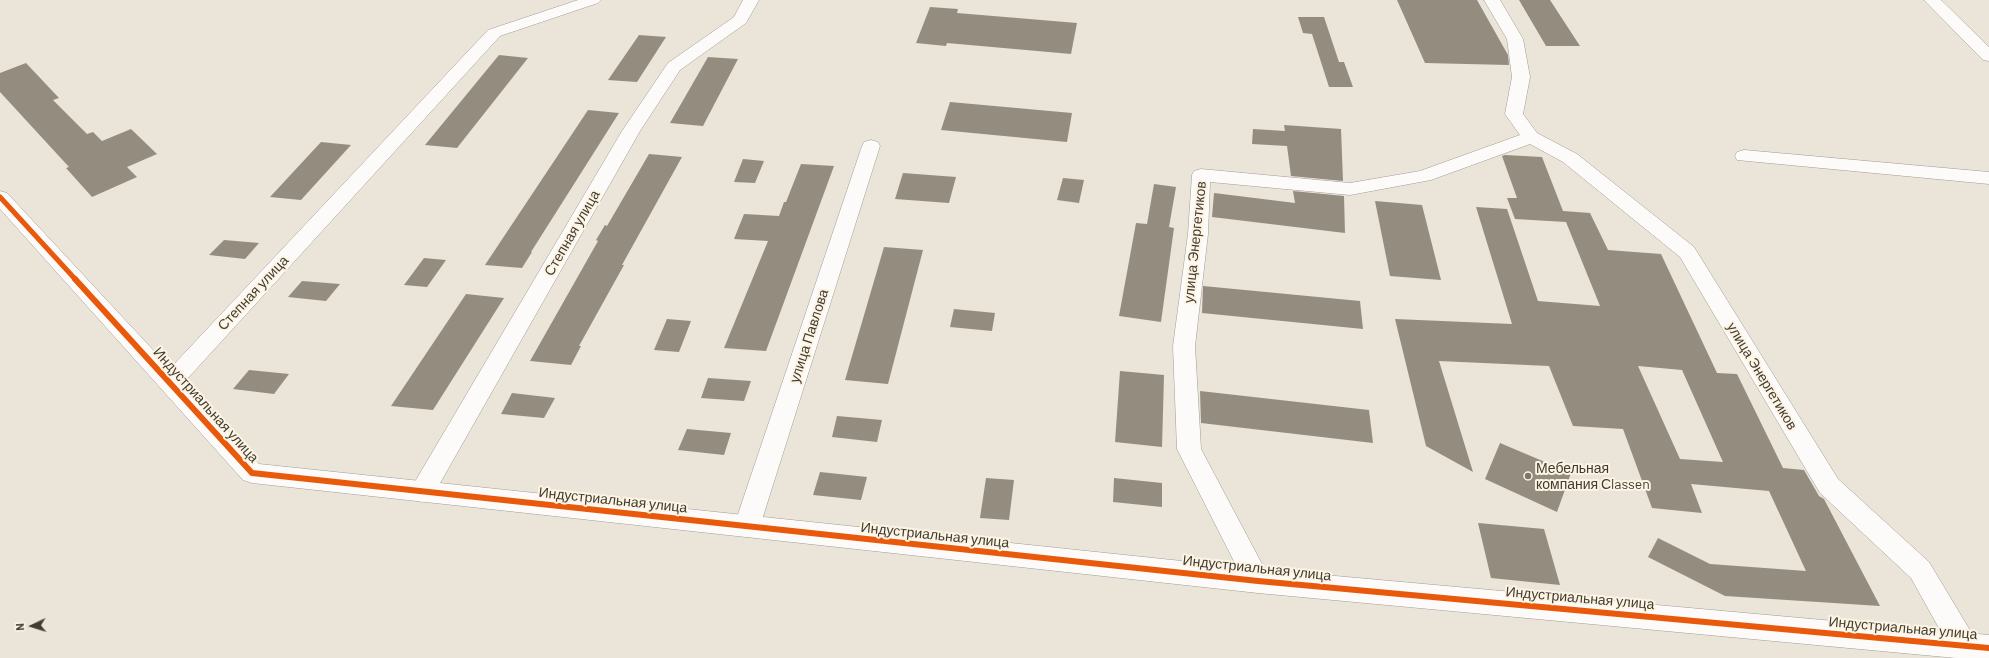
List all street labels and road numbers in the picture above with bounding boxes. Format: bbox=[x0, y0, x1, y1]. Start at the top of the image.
street label: улица Энергетиков bbox=[1180, 180, 1210, 304]
street label: Степная улица bbox=[541, 187, 603, 279]
street label: Степная улица bbox=[214, 252, 292, 334]
street label: улица Павлова bbox=[786, 287, 832, 385]
street label: улица Энергетиков bbox=[1723, 319, 1801, 433]
street label: Индустриальная улица bbox=[150, 344, 262, 466]
street label: Индустриальная улица bbox=[538, 484, 688, 516]
street label: Индустриальная улица bbox=[860, 519, 1010, 551]
street label: Индустриальная улица bbox=[1182, 552, 1332, 584]
street label: Индустриальная улица bbox=[1505, 583, 1655, 613]
street label: Индустриальная улица bbox=[1828, 613, 1978, 643]

